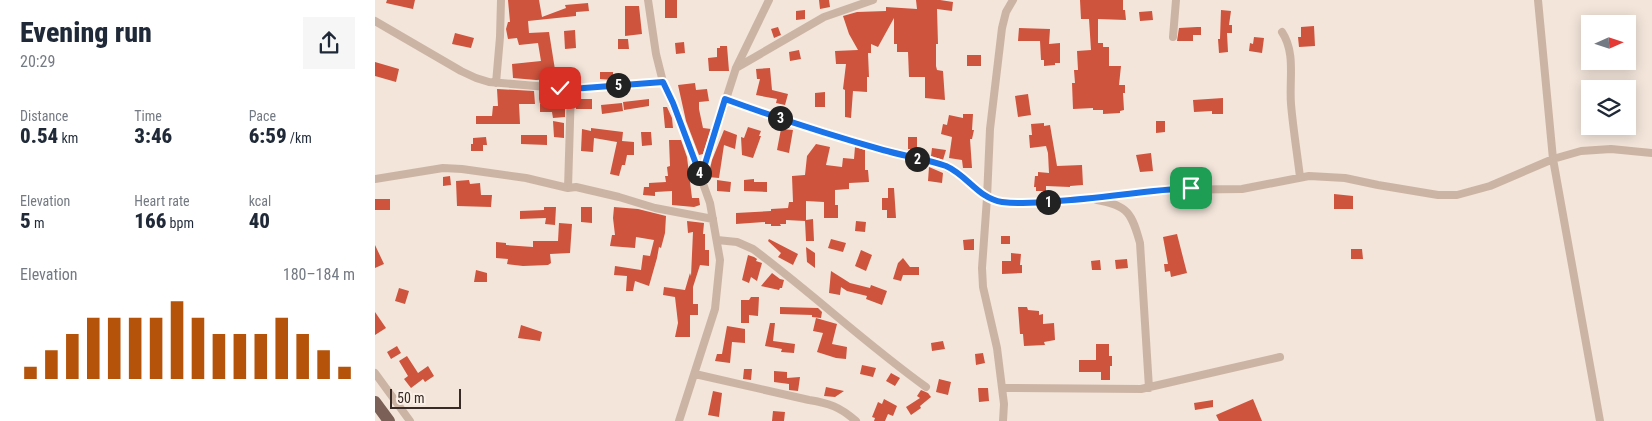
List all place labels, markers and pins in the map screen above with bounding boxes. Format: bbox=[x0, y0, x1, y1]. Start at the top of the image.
pin bbox=[539, 67, 581, 109]
pin: 5 bbox=[605, 72, 631, 98]
pin: 3 bbox=[767, 106, 793, 130]
pin: 2 bbox=[905, 146, 929, 172]
pin: 4 bbox=[687, 160, 711, 186]
pin bbox=[1170, 167, 1212, 209]
pin: 1 bbox=[1035, 190, 1061, 214]

